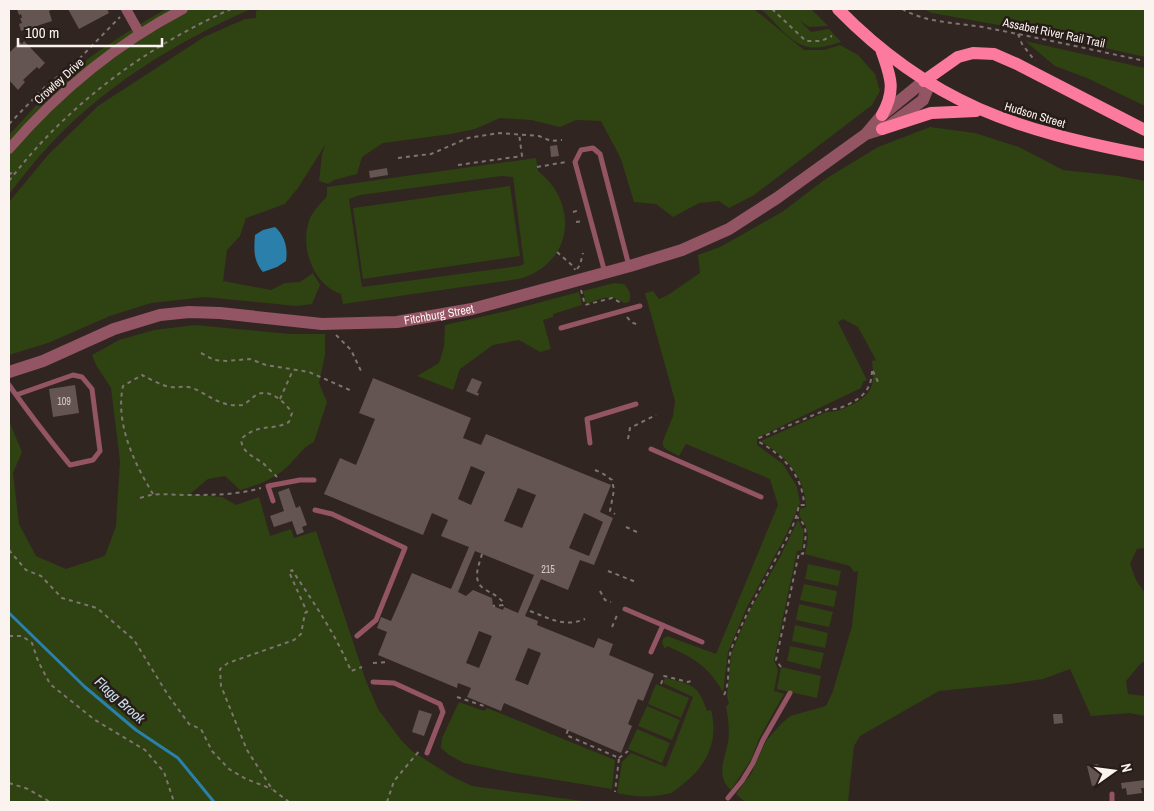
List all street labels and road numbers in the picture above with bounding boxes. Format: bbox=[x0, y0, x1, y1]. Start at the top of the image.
street label: Assabet River Rail Trail bbox=[1001, 14, 1106, 52]
street label: Crowley Drive bbox=[31, 54, 87, 108]
street label: Hudson Street bbox=[1003, 98, 1068, 132]
street label: Fitchburg Street bbox=[403, 301, 476, 329]

